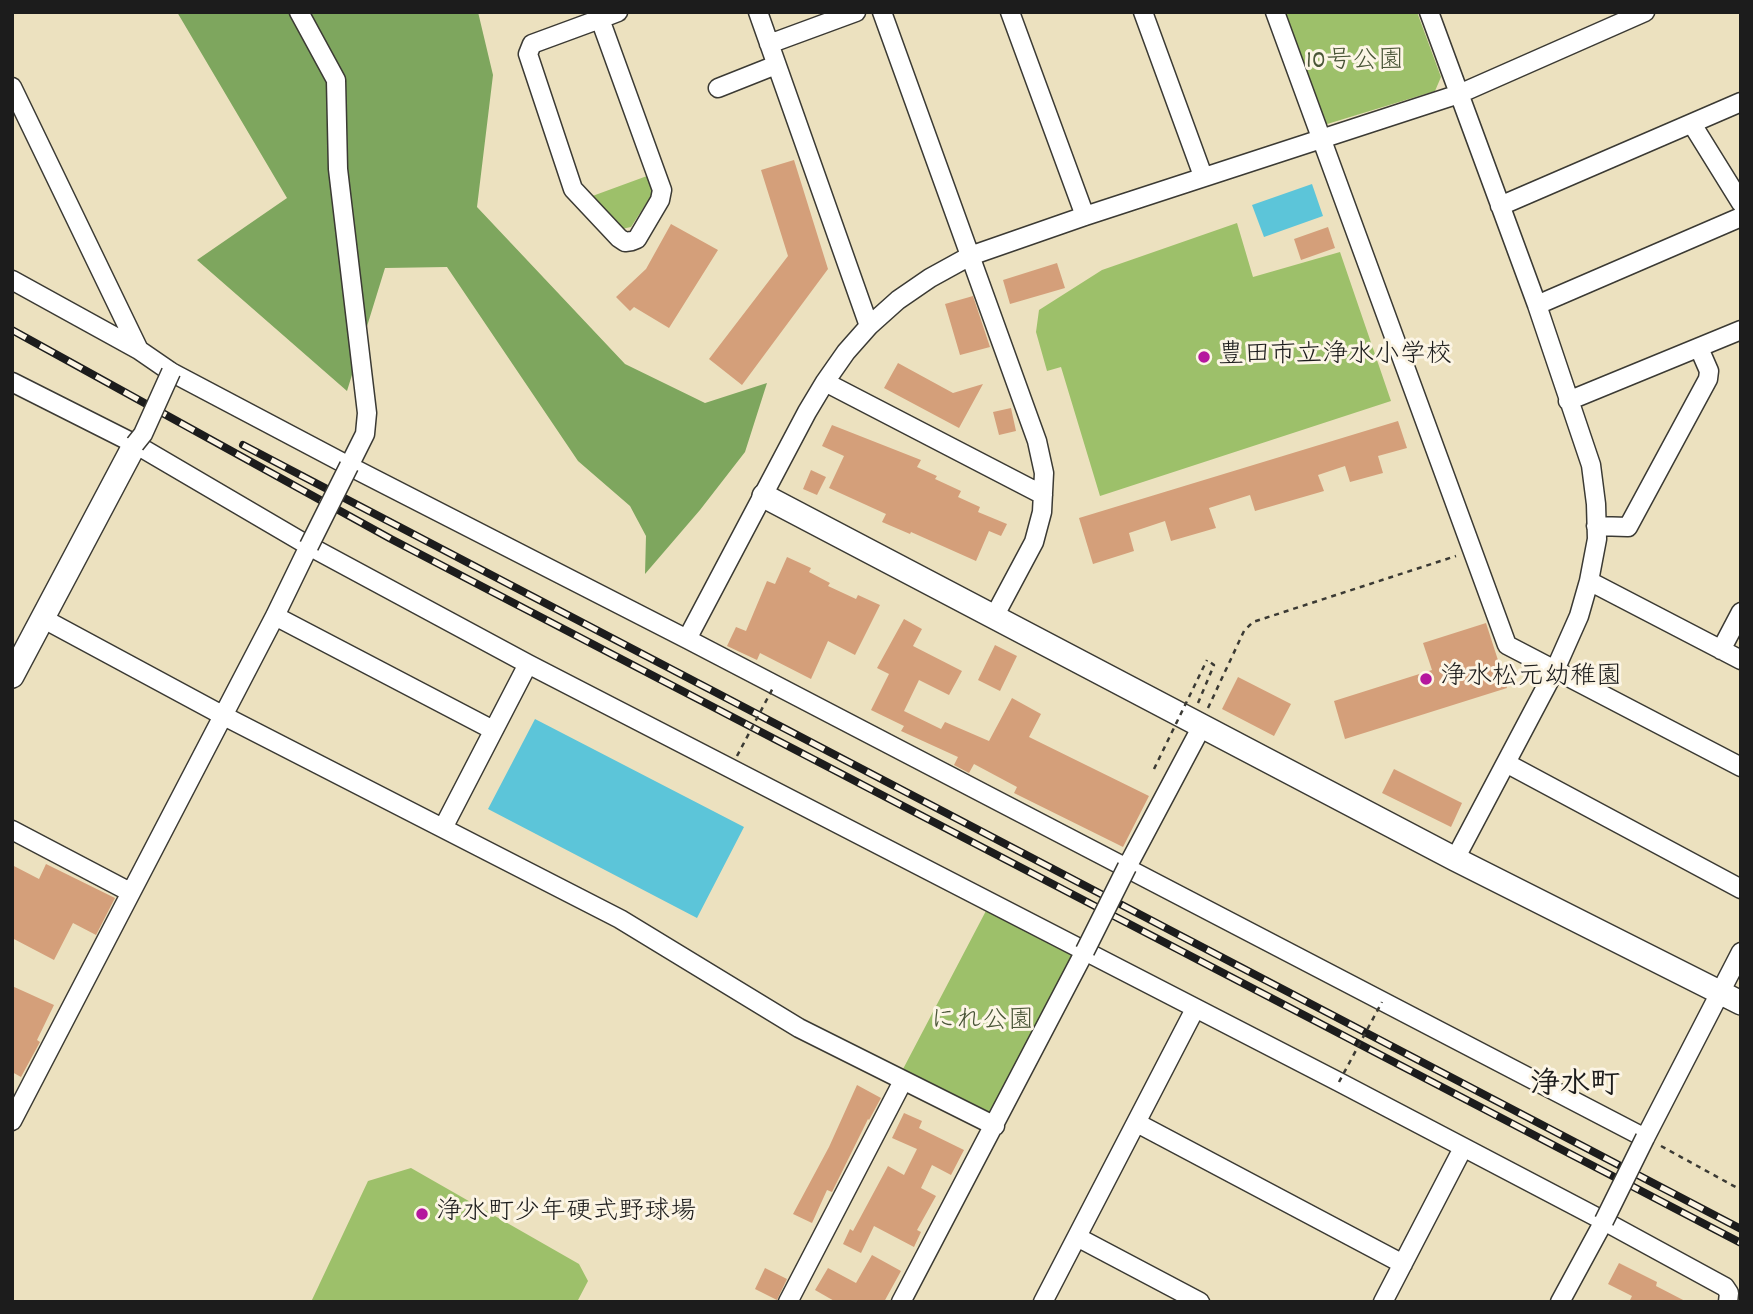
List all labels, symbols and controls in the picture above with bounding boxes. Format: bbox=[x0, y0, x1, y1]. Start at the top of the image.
park label: 10号公園 bbox=[1306, 47, 1404, 79]
place label: 豊田市立浄水小学校 bbox=[1218, 341, 1452, 373]
marker: 豊田市立浄水小学校 bbox=[1196, 349, 1212, 365]
place label: 浄水松元幼稚園 bbox=[1440, 663, 1622, 695]
marker: 浄水松元幼稚園 bbox=[1418, 671, 1434, 687]
park label: にれ公園 bbox=[930, 1007, 1034, 1039]
district label: 浄水町 bbox=[1530, 1070, 1620, 1106]
place label: 浄水町少年硬式野球場 bbox=[436, 1198, 696, 1230]
marker: 浄水町少年硬式野球場 bbox=[414, 1206, 430, 1222]

